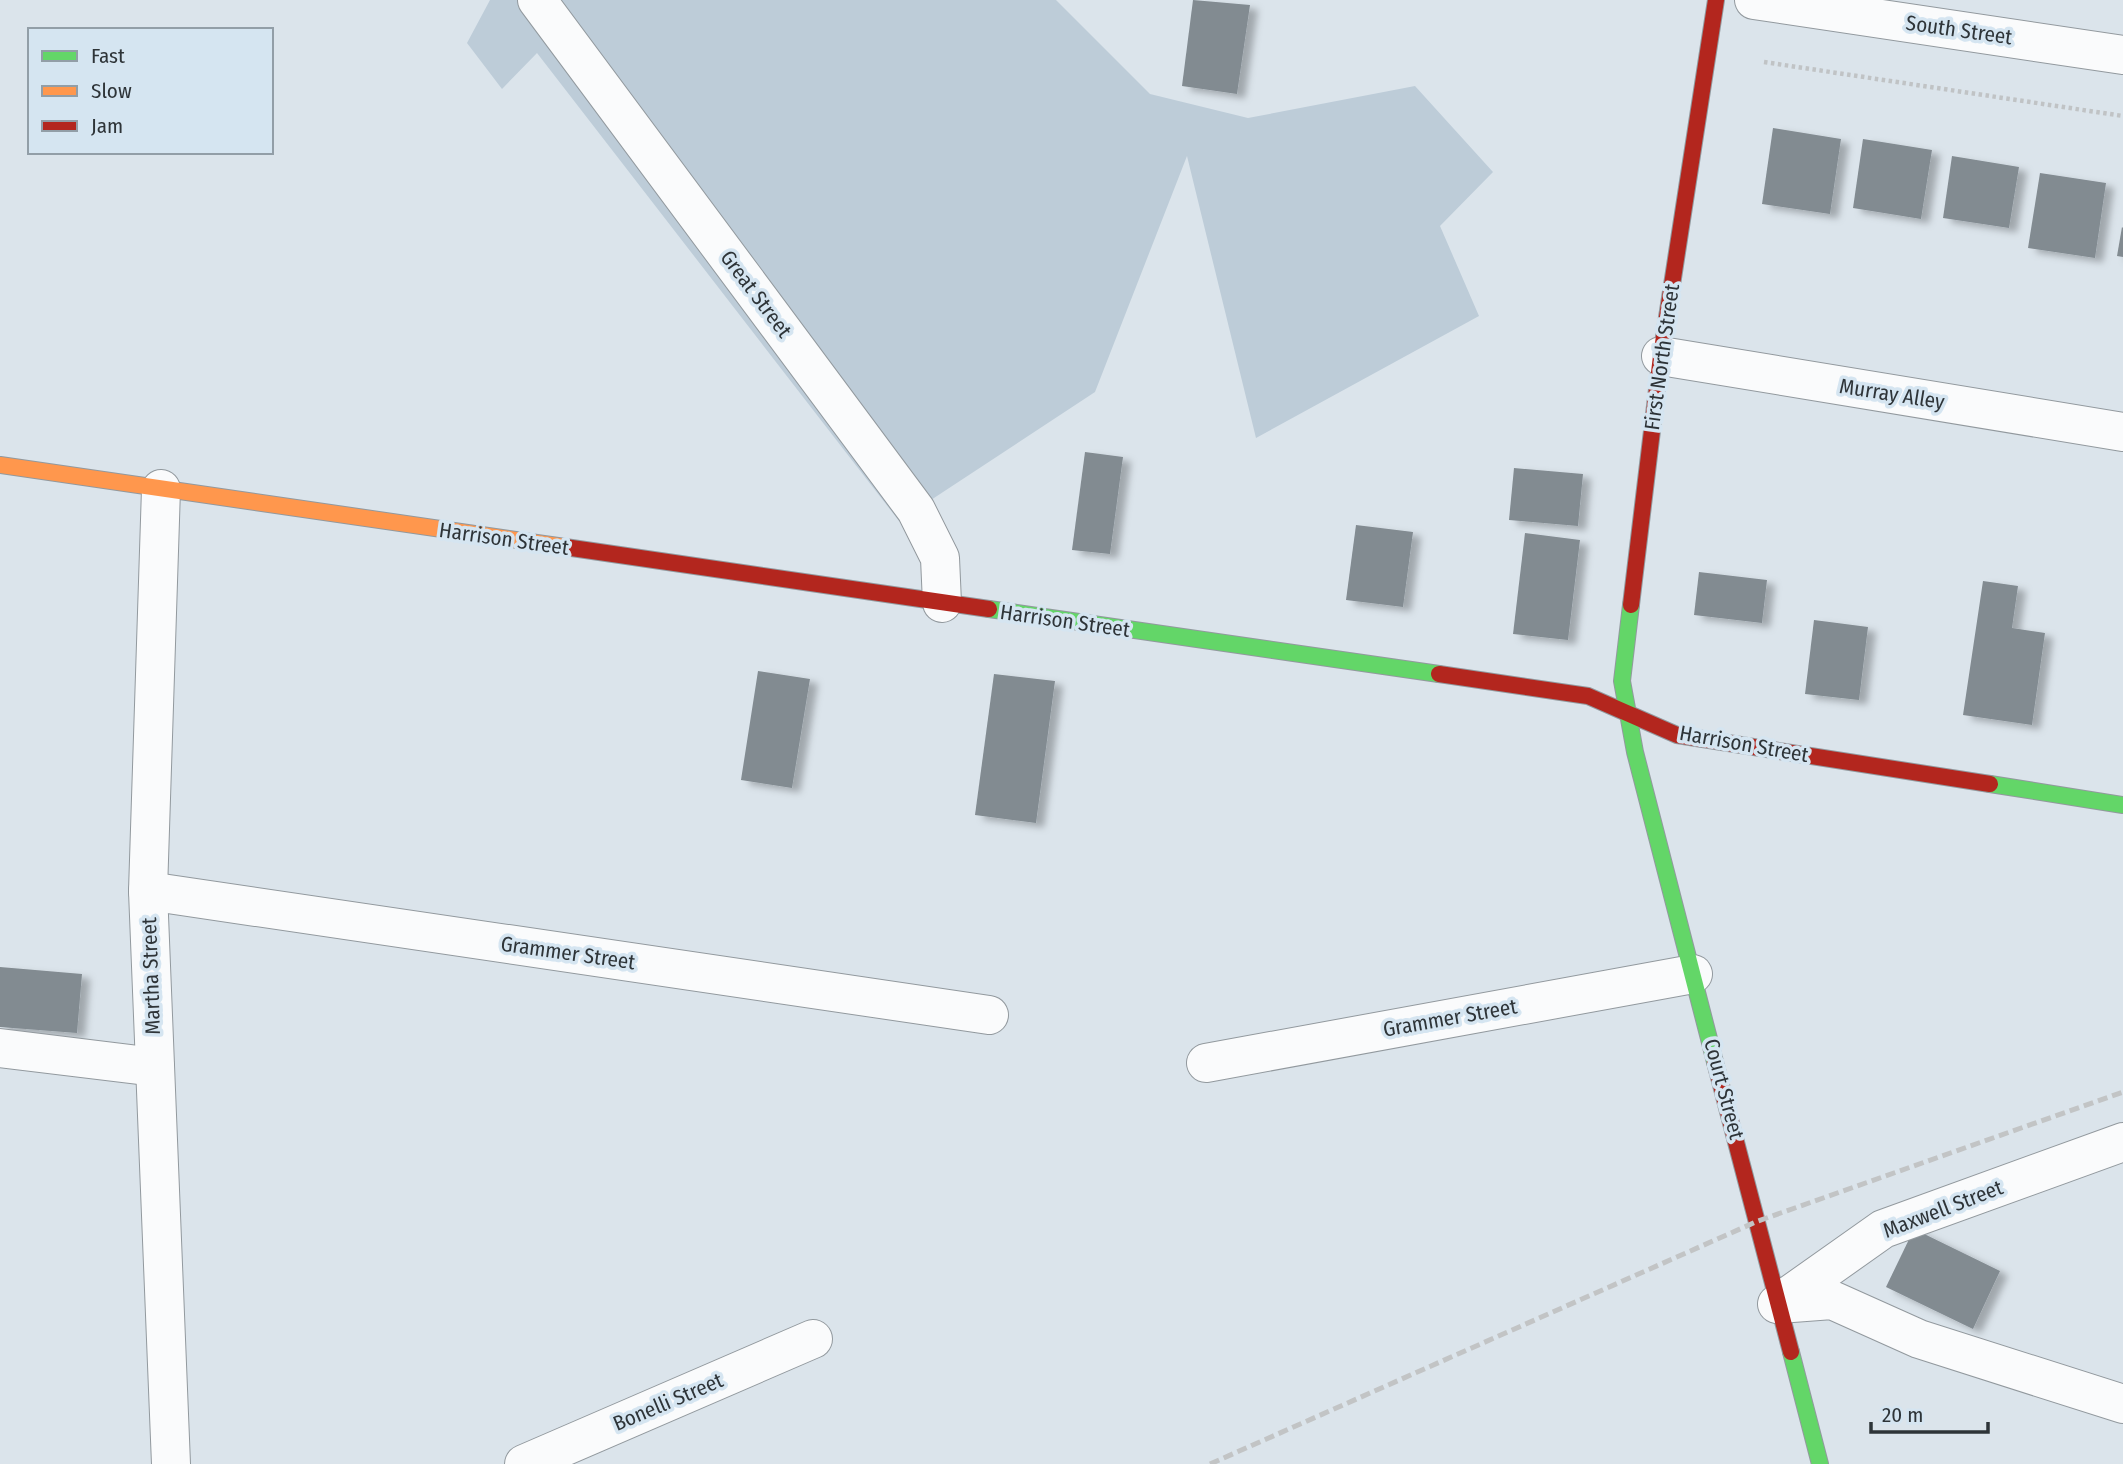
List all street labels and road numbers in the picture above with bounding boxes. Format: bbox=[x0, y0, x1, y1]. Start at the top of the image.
street label: South Street bbox=[1904, 10, 2014, 50]
street label: Great Street bbox=[715, 245, 797, 343]
street label: First North Street bbox=[1639, 282, 1685, 432]
street label: Murray Alley bbox=[1838, 373, 1947, 415]
street label: Harrison Street bbox=[438, 517, 571, 561]
street label: Harrison Street bbox=[999, 599, 1132, 643]
street label: Harrison Street bbox=[1677, 720, 1811, 768]
street label: Martha Street bbox=[136, 917, 166, 1035]
street label: Grammer Street bbox=[499, 931, 637, 975]
street label: Grammer Street bbox=[1381, 993, 1519, 1043]
street label: Court Street bbox=[1698, 1036, 1750, 1142]
street label: Maxwell Street bbox=[1879, 1174, 2007, 1244]
street label: Bonelli Street bbox=[609, 1367, 727, 1437]

